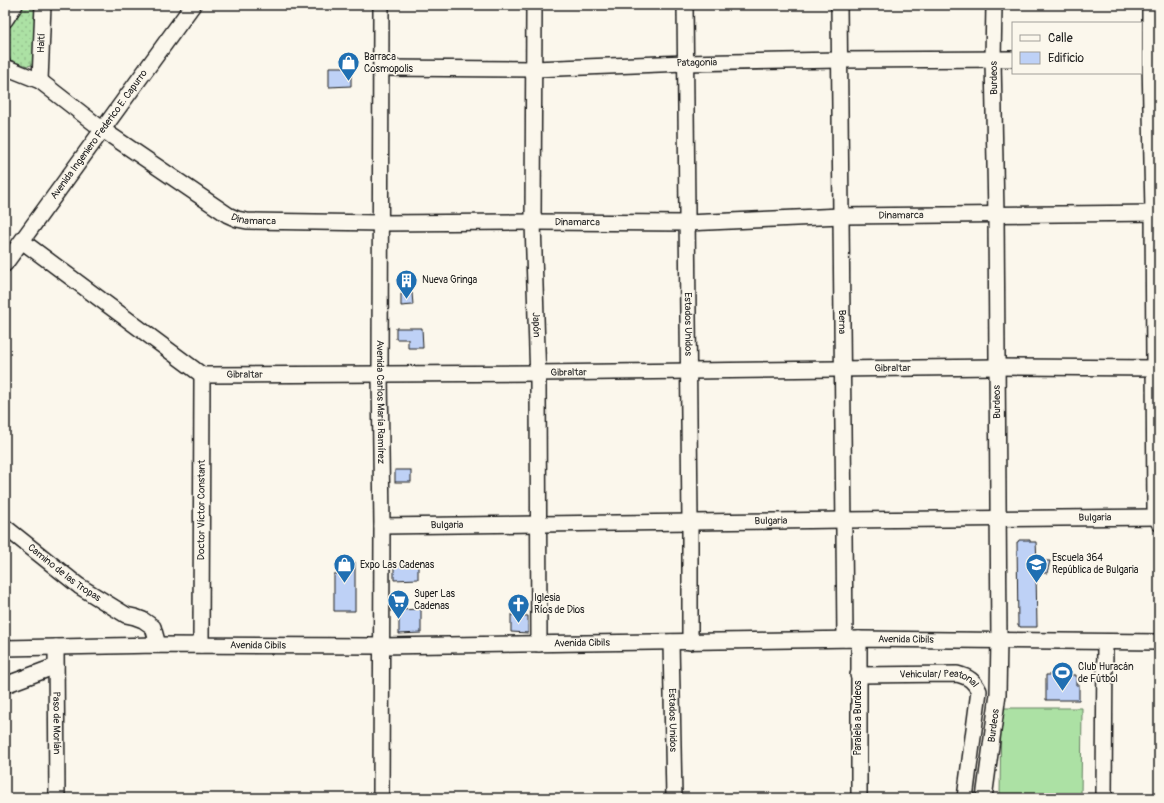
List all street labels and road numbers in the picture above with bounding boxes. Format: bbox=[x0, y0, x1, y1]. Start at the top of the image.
street label: Haití bbox=[35, 33, 48, 53]
street label: Patagonia bbox=[676, 56, 718, 69]
street label: Burdeos bbox=[988, 60, 1000, 95]
street label: Avenida Ingeniero Federico E. Capurro bbox=[48, 67, 150, 202]
street label: Dinamarca bbox=[878, 209, 924, 222]
street label: Dinamarca bbox=[229, 211, 276, 227]
street label: Dinamarca bbox=[555, 216, 600, 228]
street label: Estados Unidos bbox=[682, 292, 694, 356]
street label: Berna bbox=[836, 310, 848, 335]
street label: Japón bbox=[530, 312, 543, 338]
street label: Avenida Carlos María Ramírez bbox=[374, 340, 387, 464]
street label: Gibraltar bbox=[874, 362, 911, 375]
street label: Gibraltar bbox=[550, 366, 587, 379]
street label: Gibraltar bbox=[226, 369, 263, 381]
street label: Burdeos bbox=[991, 384, 1003, 419]
street label: Doctor Víctor Constant bbox=[195, 459, 208, 560]
street label: Bulgaria bbox=[1078, 511, 1112, 524]
street label: Bulgaria bbox=[754, 515, 788, 527]
street label: Bulgaria bbox=[431, 519, 464, 531]
street label: Camino de las Tropas bbox=[25, 541, 104, 604]
street label: Avenida Cibils bbox=[878, 633, 934, 646]
street label: Avenida Cibils bbox=[554, 637, 610, 649]
street label: Avenida Cibils bbox=[230, 639, 286, 652]
street label: Vehicular/ Peatonal bbox=[899, 668, 981, 690]
street label: Paralela a Burdeos bbox=[852, 680, 864, 756]
street label: Estados Unidos bbox=[666, 688, 679, 752]
street label: Paso de Morlán bbox=[50, 692, 63, 755]
street label: Burdeos bbox=[986, 708, 1002, 743]

